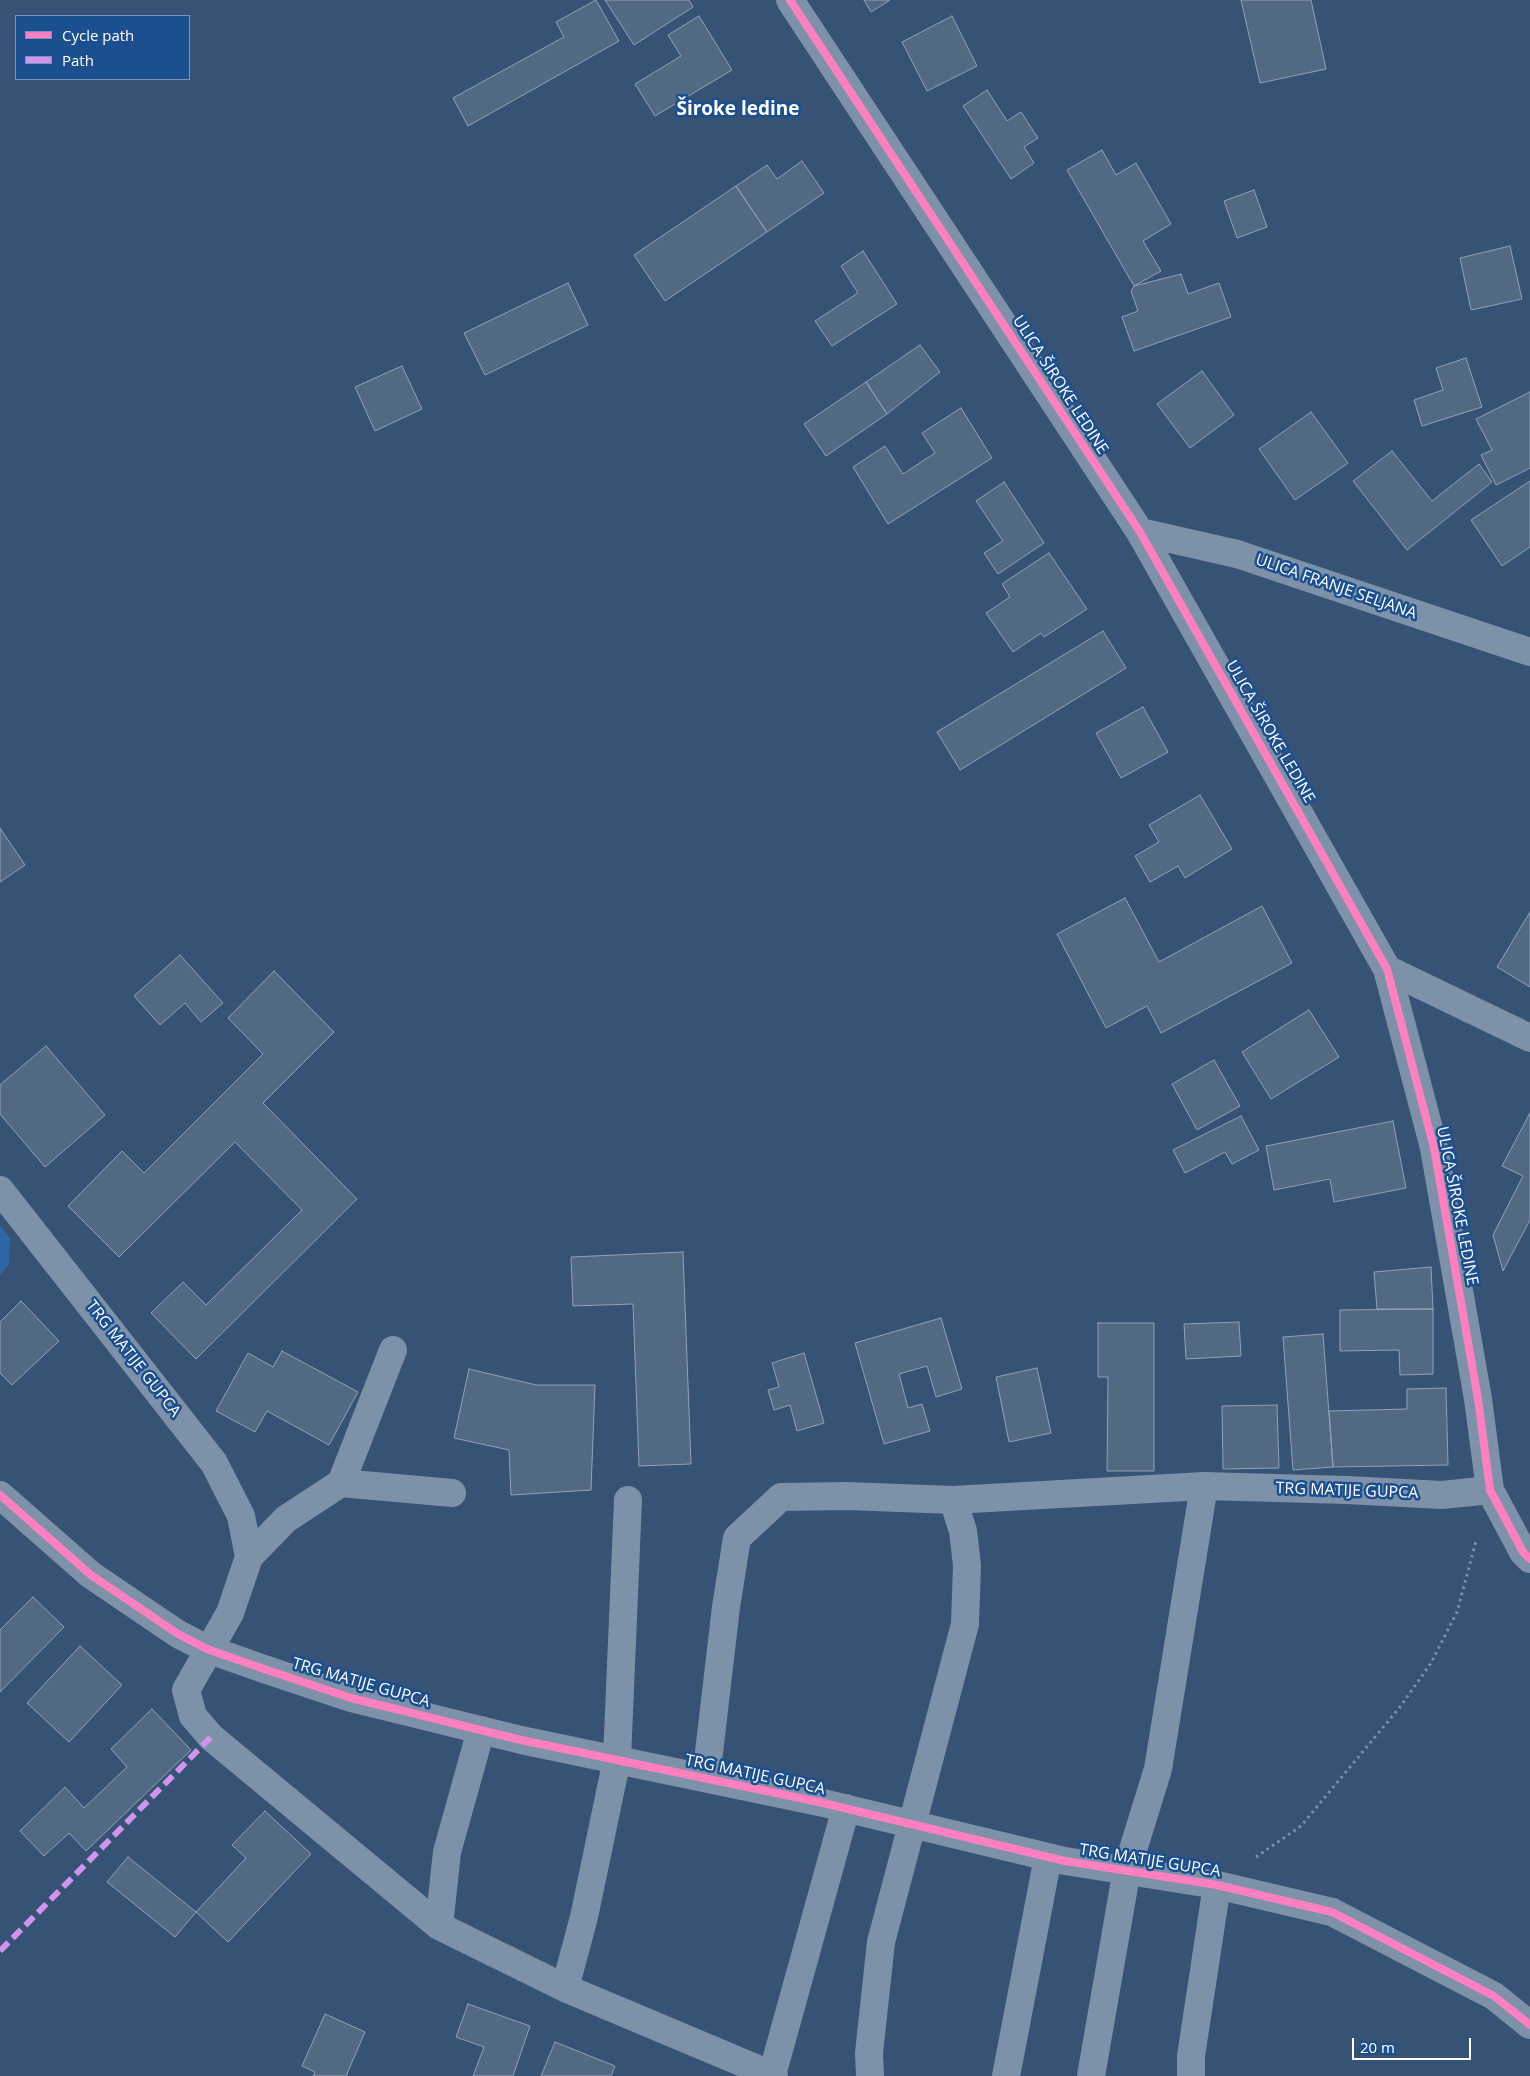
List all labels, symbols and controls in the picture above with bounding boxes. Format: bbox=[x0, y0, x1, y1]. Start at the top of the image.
legend bbox=[15, 15, 190, 80]
text: Cycle path bbox=[62, 25, 134, 45]
text: Path bbox=[62, 50, 94, 70]
district label: Široke ledine bbox=[676, 99, 800, 121]
street label: ULICA ŠIROKE LEDINE bbox=[1008, 312, 1112, 458]
street label: ULICA FRANJE SELJANA bbox=[1253, 550, 1419, 624]
street label: ULICA ŠIROKE LEDINE bbox=[1221, 657, 1319, 807]
street label: ULICA ŠIROKE LEDINE bbox=[1432, 1125, 1482, 1287]
street label: TRG MATIJE GUPCA bbox=[81, 1297, 185, 1421]
street label: TRG MATIJE GUPCA bbox=[1275, 1479, 1419, 1503]
street label: TRG MATIJE GUPCA bbox=[290, 1654, 432, 1712]
street label: TRG MATIJE GUPCA bbox=[683, 1751, 827, 1799]
street label: TRG MATIJE GUPCA bbox=[1078, 1840, 1222, 1882]
scale bar bbox=[1355, 2028, 1474, 2060]
text: 20 m bbox=[1360, 2037, 1395, 2057]

